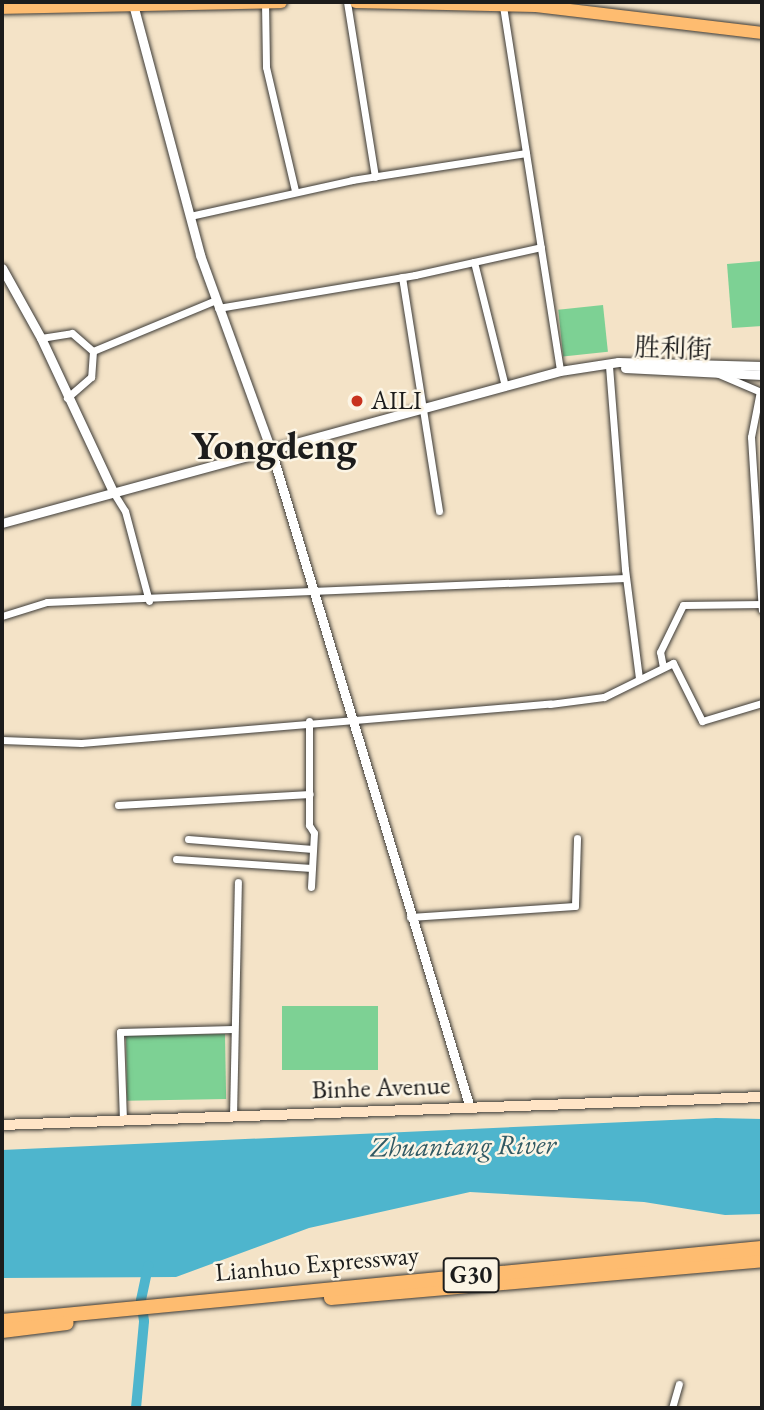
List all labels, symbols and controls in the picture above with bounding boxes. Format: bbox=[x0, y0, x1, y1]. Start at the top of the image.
street label: 胜利街 bbox=[633, 332, 713, 366]
place label: AILI bbox=[371, 385, 422, 417]
marker: AILI bbox=[349, 393, 365, 409]
district label: Yongdeng bbox=[191, 421, 357, 469]
street label: Binhe Avenue bbox=[311, 1070, 451, 1106]
water label: Zhuantang River bbox=[370, 1127, 556, 1163]
street label: Lianhuo Expressway bbox=[214, 1240, 420, 1288]
road number: G30 bbox=[441, 1254, 501, 1296]

